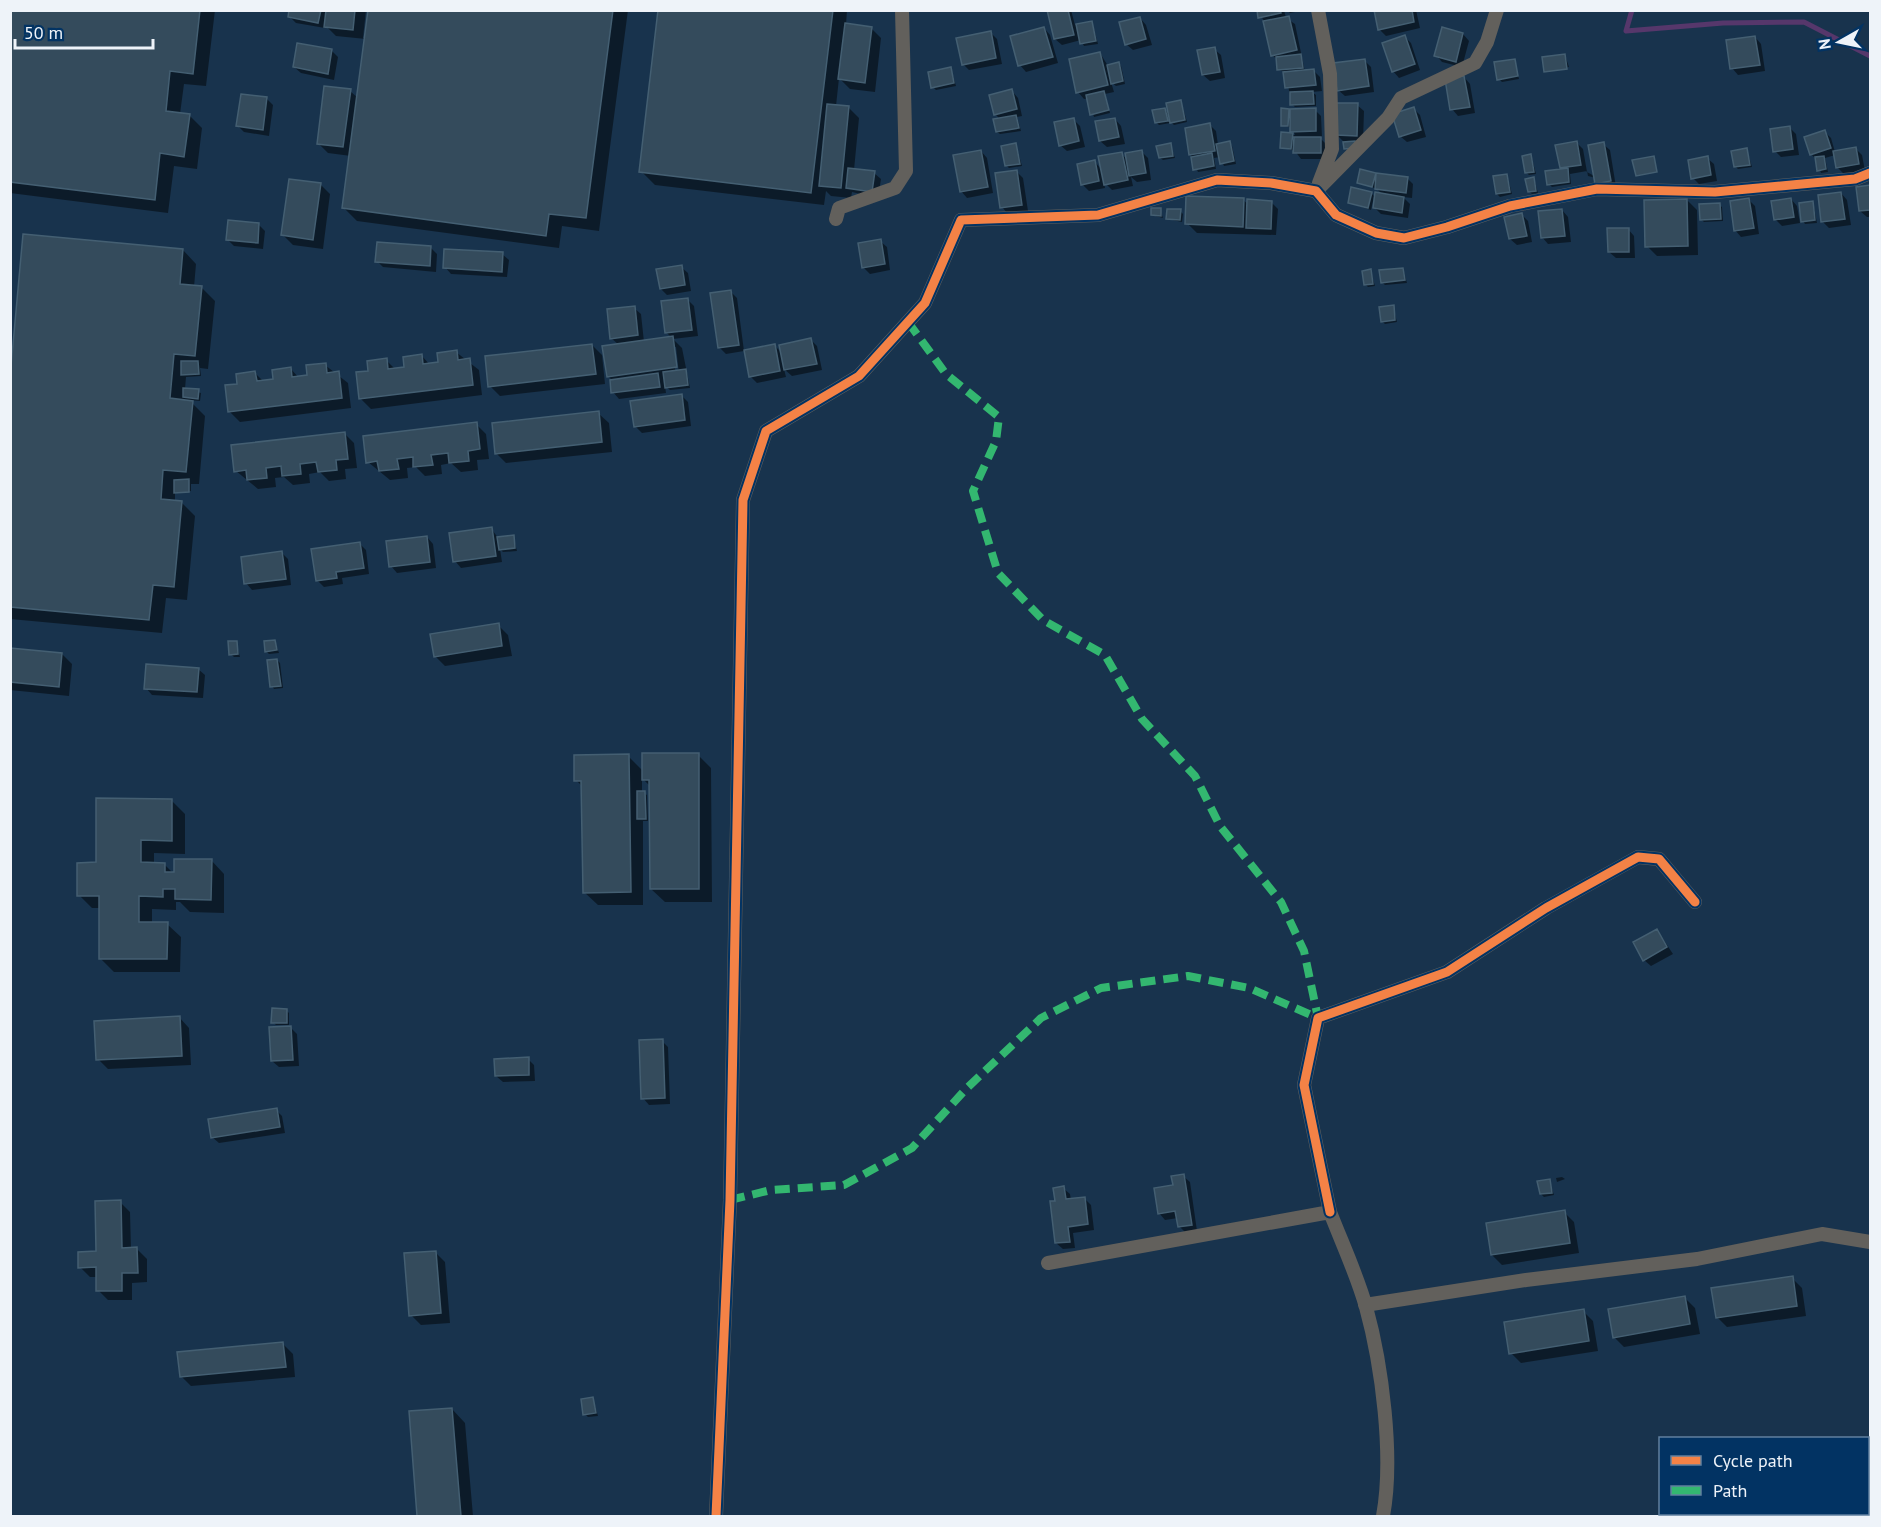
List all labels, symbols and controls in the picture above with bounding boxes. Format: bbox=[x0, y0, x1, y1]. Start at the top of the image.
scale bar bbox=[15, 12, 153, 50]
north arrow bbox=[1809, 12, 1869, 72]
text: 50 m bbox=[24, 21, 63, 44]
text: N bbox=[1813, 38, 1835, 51]
legend bbox=[1659, 1437, 1869, 1515]
text: Cycle path bbox=[1713, 1449, 1793, 1472]
text: Path bbox=[1713, 1479, 1747, 1502]

